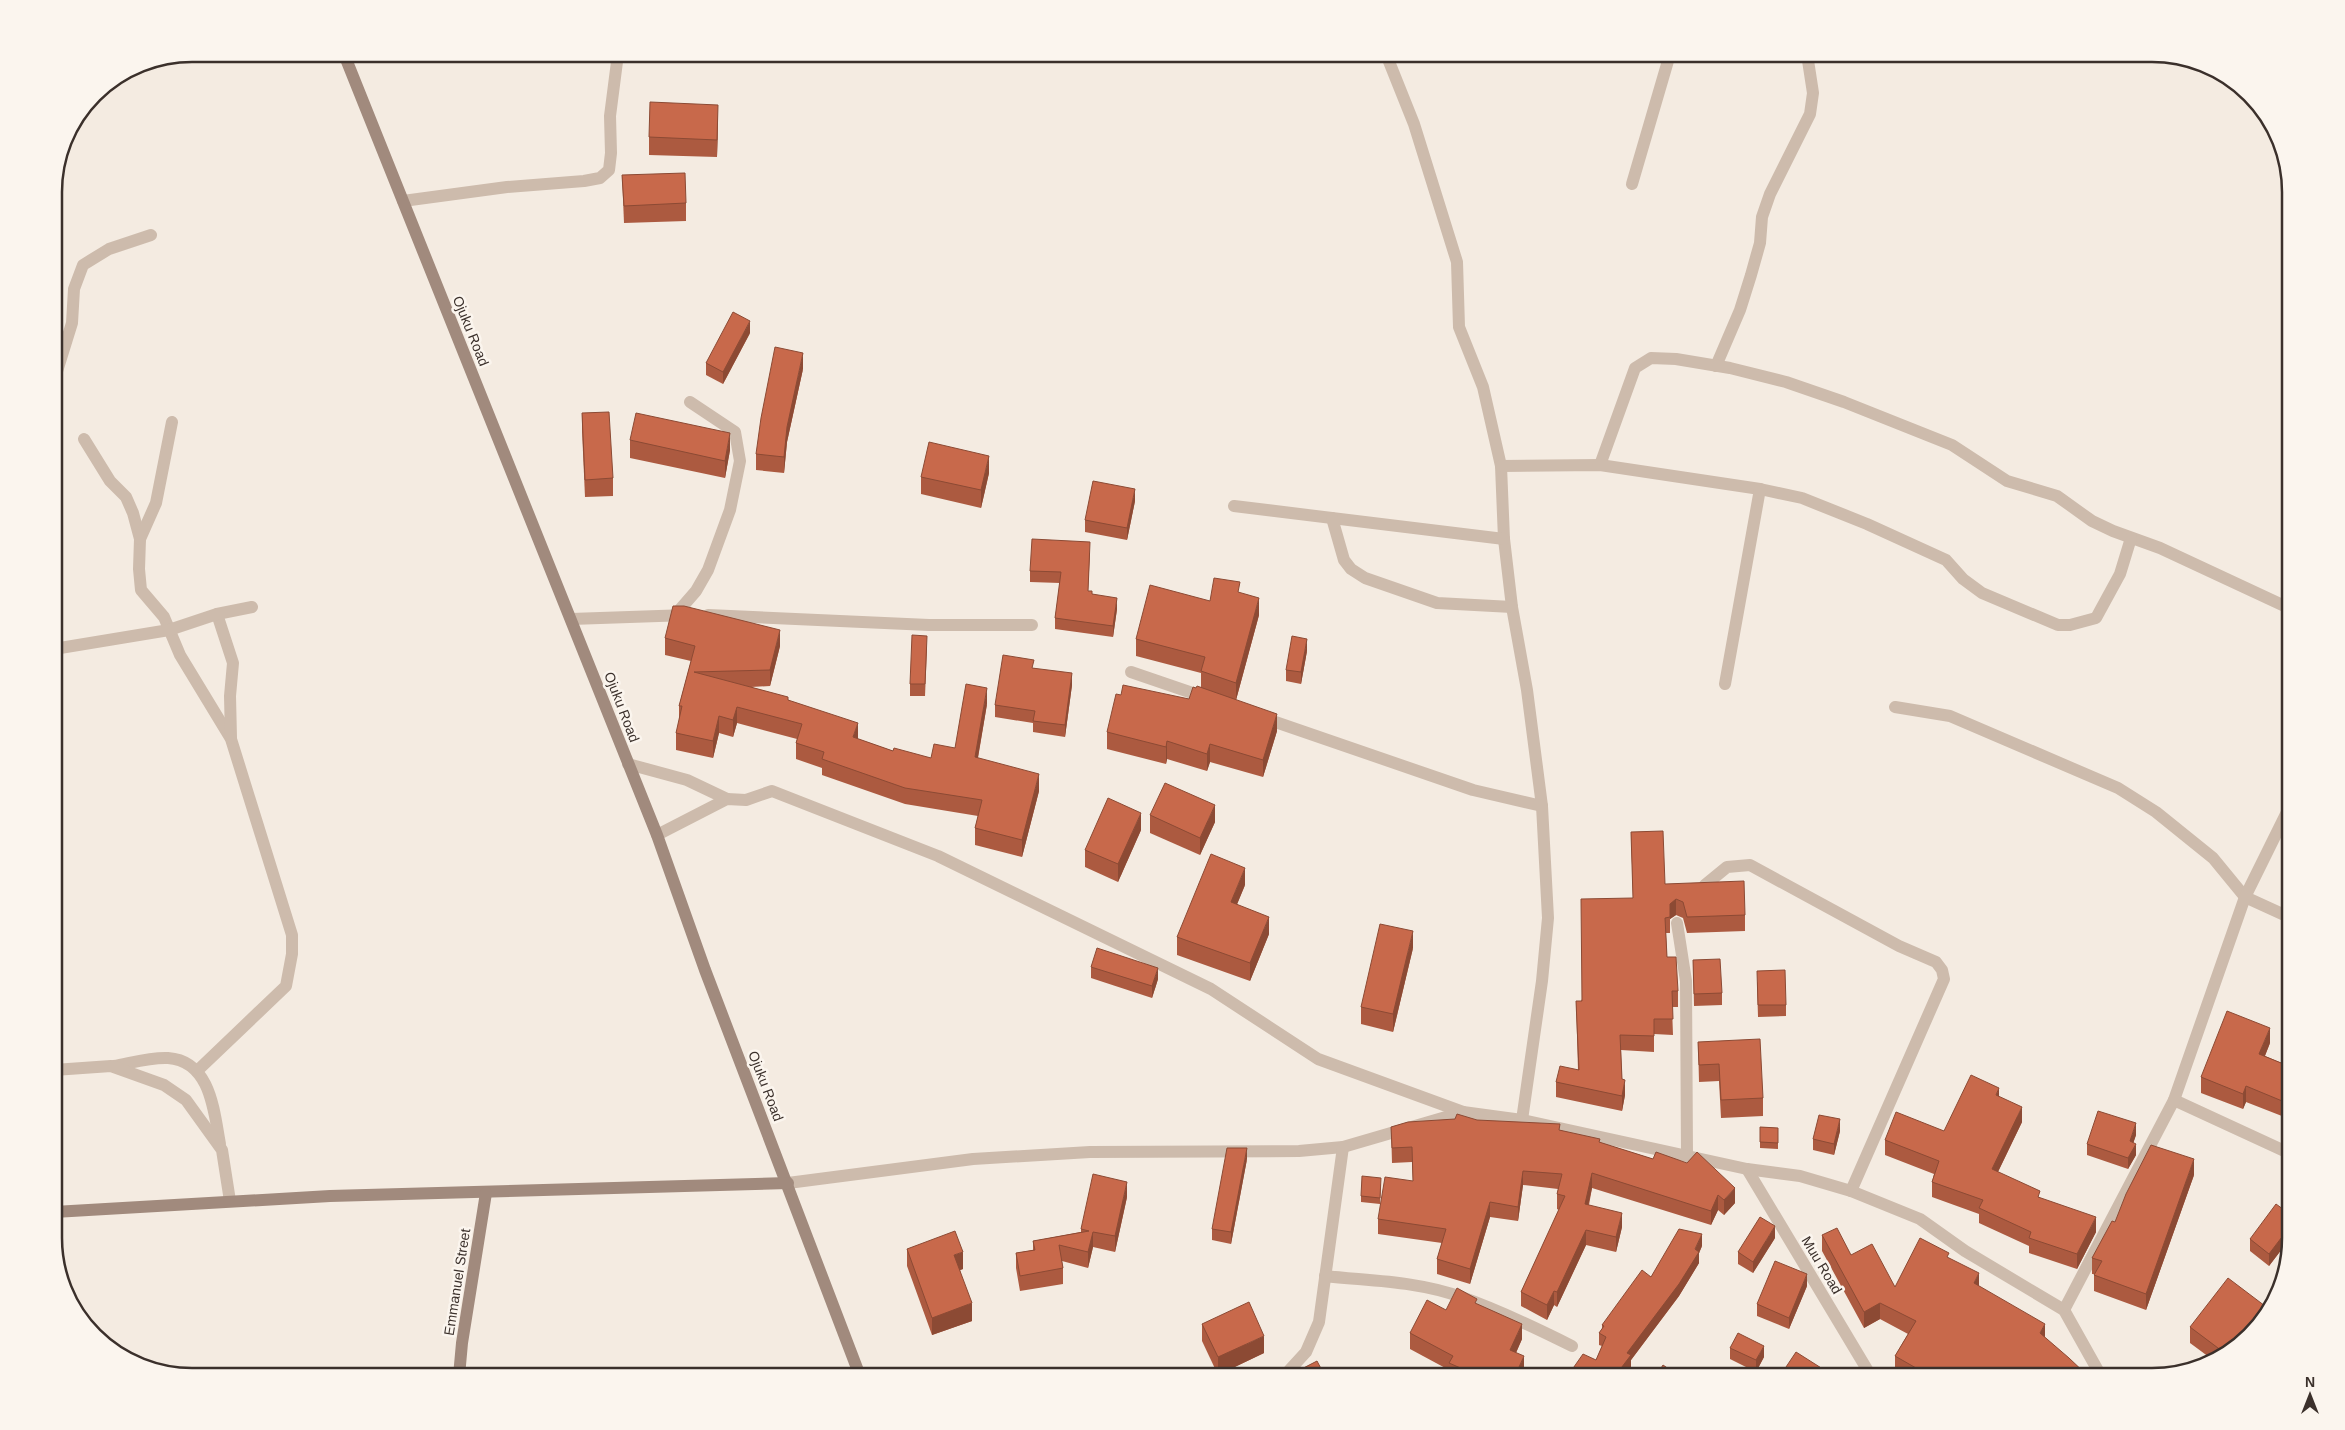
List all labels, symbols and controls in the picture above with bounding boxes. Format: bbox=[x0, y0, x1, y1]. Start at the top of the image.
street label: Ojuku Road bbox=[450, 294, 492, 368]
street label: Ojuku Road bbox=[601, 670, 643, 744]
street label: Ojuku Road bbox=[745, 1049, 787, 1123]
street label: Emmanuel Street bbox=[441, 1227, 473, 1337]
street label: Muu Road bbox=[1799, 1233, 1845, 1297]
north arrow bbox=[2285, 1370, 2335, 1420]
text: N bbox=[2305, 1374, 2315, 1390]

